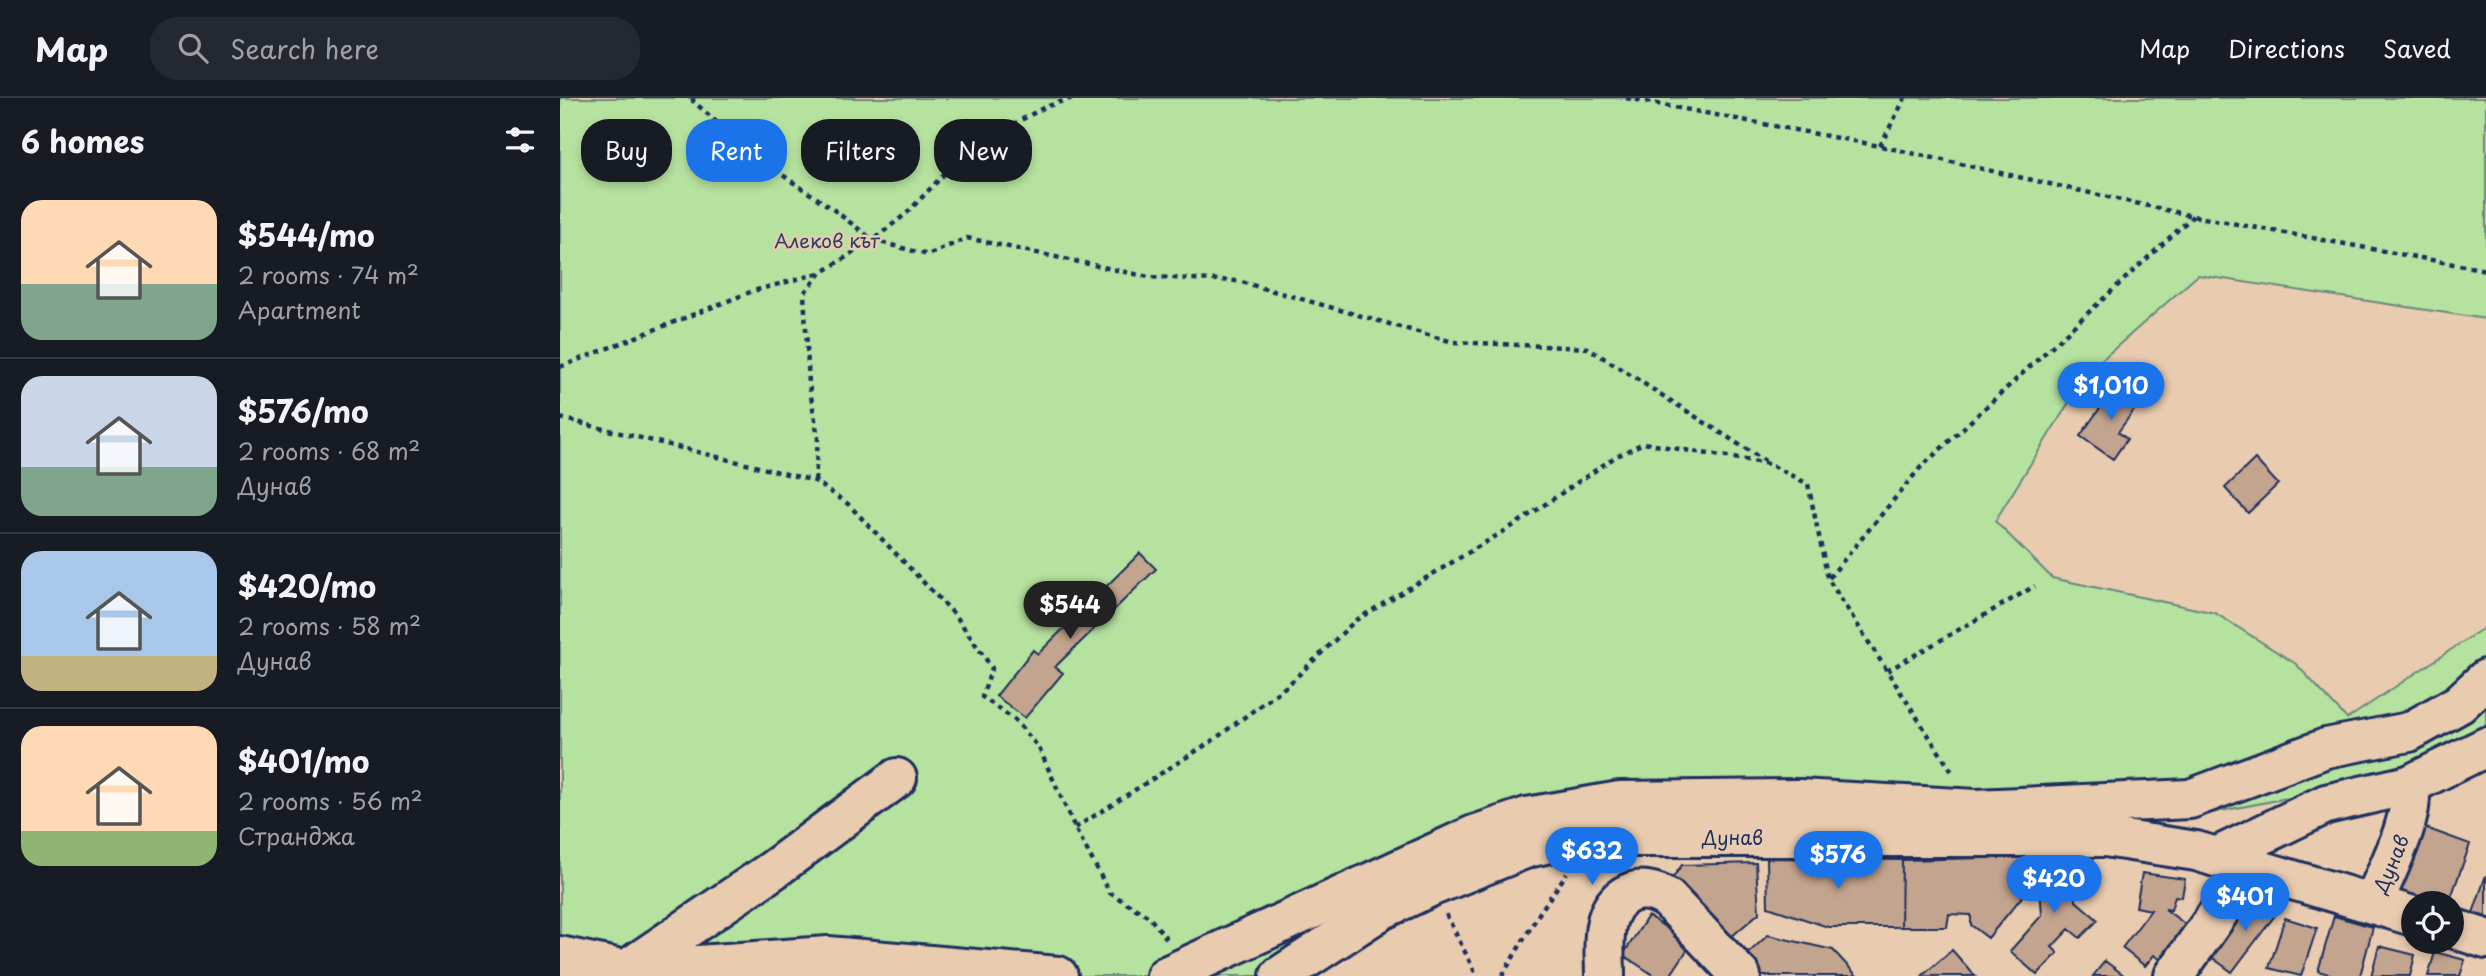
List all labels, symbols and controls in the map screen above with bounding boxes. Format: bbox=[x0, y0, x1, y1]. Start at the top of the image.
search box bbox=[150, 17, 640, 80]
text: Map bbox=[35, 23, 108, 73]
icon: search bbox=[174, 29, 212, 67]
text: Search here bbox=[230, 29, 379, 68]
text: Map bbox=[2139, 30, 2190, 66]
text: Directions bbox=[2228, 30, 2345, 66]
text: Saved bbox=[2383, 30, 2451, 66]
text: 6 homes bbox=[21, 118, 144, 163]
chip: Buy bbox=[581, 119, 672, 182]
chip: Rent bbox=[686, 119, 787, 182]
chip: Filters bbox=[801, 119, 920, 182]
chip: New bbox=[934, 119, 1032, 182]
icon: filters bbox=[501, 121, 539, 159]
text: $544/mo bbox=[238, 212, 375, 257]
park label: Алеков кът bbox=[774, 226, 880, 254]
icon: home bbox=[77, 228, 161, 312]
text: 2 rooms · 74 m² bbox=[238, 257, 419, 292]
text: Apartment bbox=[238, 292, 361, 327]
pin: $1,010 bbox=[2054, 362, 2168, 422]
text: $1,010 bbox=[2073, 367, 2149, 402]
text: $576/mo bbox=[238, 388, 369, 433]
icon: home bbox=[77, 404, 161, 488]
text: 2 rooms · 68 m² bbox=[238, 433, 420, 468]
text: Дунав bbox=[238, 468, 312, 503]
text: $420/mo bbox=[238, 563, 376, 608]
icon: home bbox=[77, 579, 161, 663]
pin: $544 bbox=[1029, 582, 1111, 641]
text: $544 bbox=[1040, 586, 1100, 621]
text: 2 rooms · 58 m² bbox=[238, 608, 421, 643]
text: Дунав bbox=[238, 643, 312, 678]
text: $401/mo bbox=[238, 738, 369, 783]
icon: home bbox=[77, 754, 161, 838]
text: 2 rooms · 56 m² bbox=[238, 783, 423, 818]
text: Странджа bbox=[238, 818, 355, 853]
street label: Дунав bbox=[1701, 823, 1763, 851]
pin: $632 bbox=[1551, 828, 1633, 887]
street label: Дунав bbox=[2365, 831, 2415, 898]
text: $632 bbox=[1561, 832, 1623, 867]
pin: $576 bbox=[1797, 832, 1879, 891]
text: $576 bbox=[1810, 836, 1866, 871]
pin: $420 bbox=[2013, 856, 2095, 915]
text: $420 bbox=[2023, 860, 2085, 895]
pin: $401 bbox=[2204, 874, 2286, 933]
text: $401 bbox=[2216, 878, 2274, 913]
map controls bbox=[2401, 891, 2464, 954]
button: locate bbox=[2401, 891, 2464, 954]

